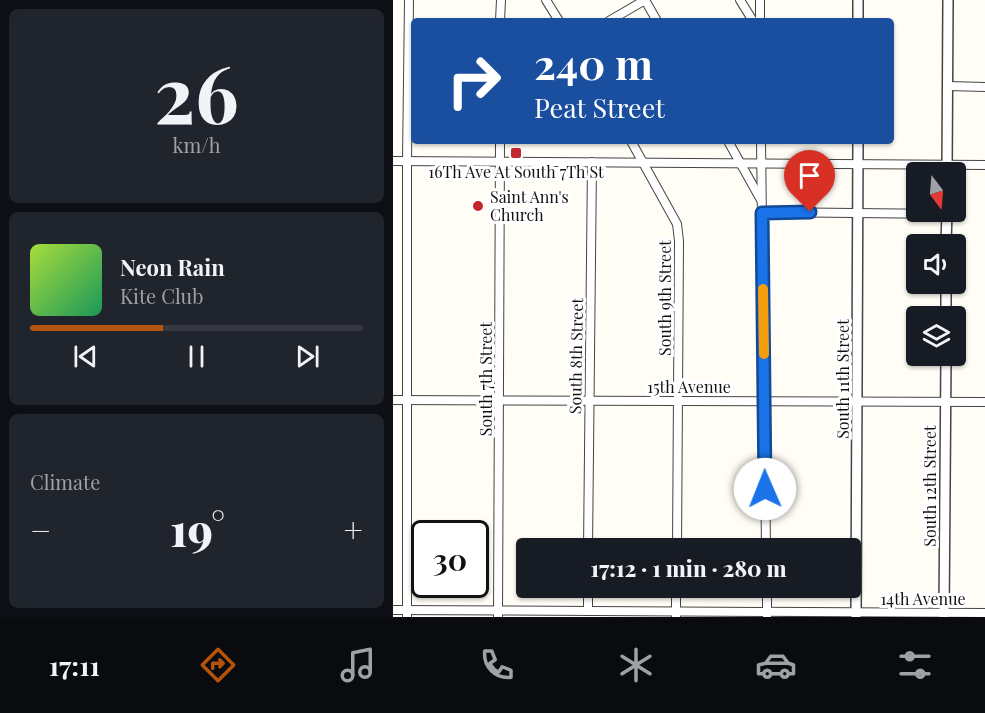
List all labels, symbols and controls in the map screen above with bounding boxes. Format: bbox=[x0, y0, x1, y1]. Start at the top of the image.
text: 240 m bbox=[534, 35, 653, 91]
text: 26 bbox=[154, 40, 239, 144]
icon: right bbox=[435, 42, 513, 120]
text: Peat Street bbox=[534, 89, 665, 125]
text: km/h bbox=[173, 131, 220, 158]
marker: 16Th Ave At South 7Th St bbox=[509, 146, 523, 160]
pin bbox=[784, 150, 835, 212]
icon: arrive bbox=[793, 159, 826, 192]
place label: 16Th Ave At South 7Th St bbox=[428, 161, 604, 182]
north arrow bbox=[906, 162, 966, 222]
map controls bbox=[906, 162, 966, 366]
place label: Saint Ann's Church bbox=[490, 186, 569, 225]
marker: Saint Ann's Church bbox=[471, 199, 485, 213]
button: sound bbox=[906, 234, 966, 294]
street label: South 9th Street bbox=[654, 240, 675, 356]
text: Neon Rain bbox=[120, 252, 225, 282]
text: Kite Club bbox=[120, 282, 204, 309]
street label: South 8th Street bbox=[564, 297, 587, 414]
button: layers bbox=[906, 306, 966, 366]
street label: South 11th Street bbox=[832, 319, 853, 439]
street label: South 7th Street bbox=[475, 322, 496, 436]
icon: previous bbox=[69, 340, 102, 373]
icon: pause bbox=[180, 340, 213, 373]
icon: next bbox=[291, 340, 324, 373]
street label: 15th Avenue bbox=[647, 376, 731, 397]
street label: South 12th Street bbox=[919, 425, 940, 547]
position arrow bbox=[733, 457, 797, 521]
text: Climate bbox=[30, 468, 100, 495]
text: 19° bbox=[170, 498, 225, 558]
text: − bbox=[30, 507, 51, 551]
text: + bbox=[344, 507, 363, 551]
speed limit sign: 30 bbox=[411, 520, 489, 598]
text: 17:12 · 1 min · 280 m bbox=[590, 553, 787, 583]
street label: 14th Avenue bbox=[880, 588, 966, 609]
icon: directions bbox=[197, 644, 239, 686]
icon: music bbox=[337, 644, 379, 686]
icon: phone bbox=[476, 644, 518, 686]
icon: climate bbox=[615, 644, 657, 686]
icon: car bbox=[755, 644, 797, 686]
icon: filters bbox=[894, 644, 936, 686]
text: 17:11 bbox=[49, 647, 100, 683]

